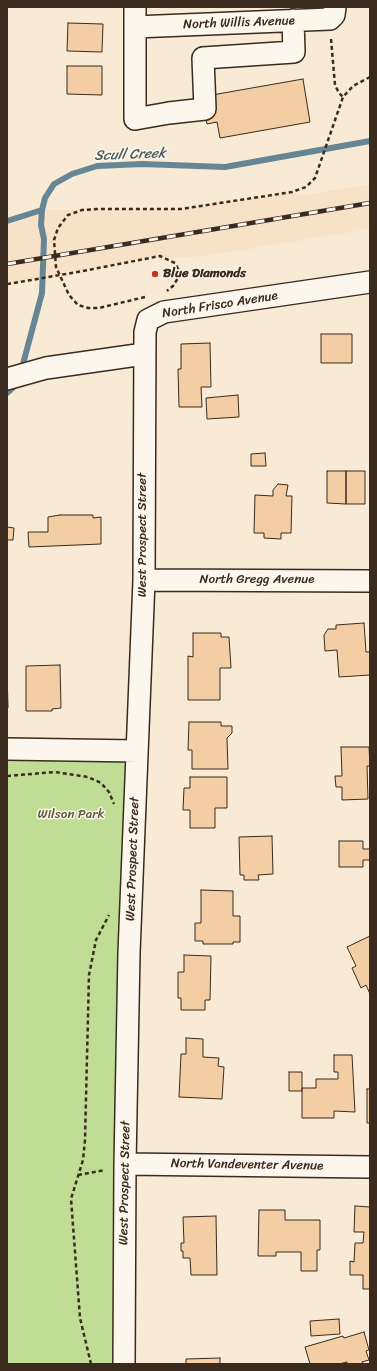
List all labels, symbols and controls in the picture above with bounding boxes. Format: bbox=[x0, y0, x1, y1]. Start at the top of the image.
street label: North Willis Avenue bbox=[183, 13, 295, 33]
water label: Scull Creek bbox=[94, 145, 166, 165]
place label: Blue Diamonds bbox=[163, 266, 246, 282]
marker: Blue Diamonds bbox=[150, 269, 160, 279]
street label: North Frisco Avenue bbox=[161, 288, 279, 322]
street label: West Prospect Street bbox=[135, 473, 151, 597]
street label: North Gregg Avenue bbox=[200, 572, 314, 588]
street label: West Prospect Street bbox=[123, 797, 143, 921]
park label: Wilson Park bbox=[38, 807, 104, 823]
street label: West Prospect Street bbox=[116, 1121, 134, 1245]
street label: North Vandeventer Avenue bbox=[171, 1156, 323, 1174]

